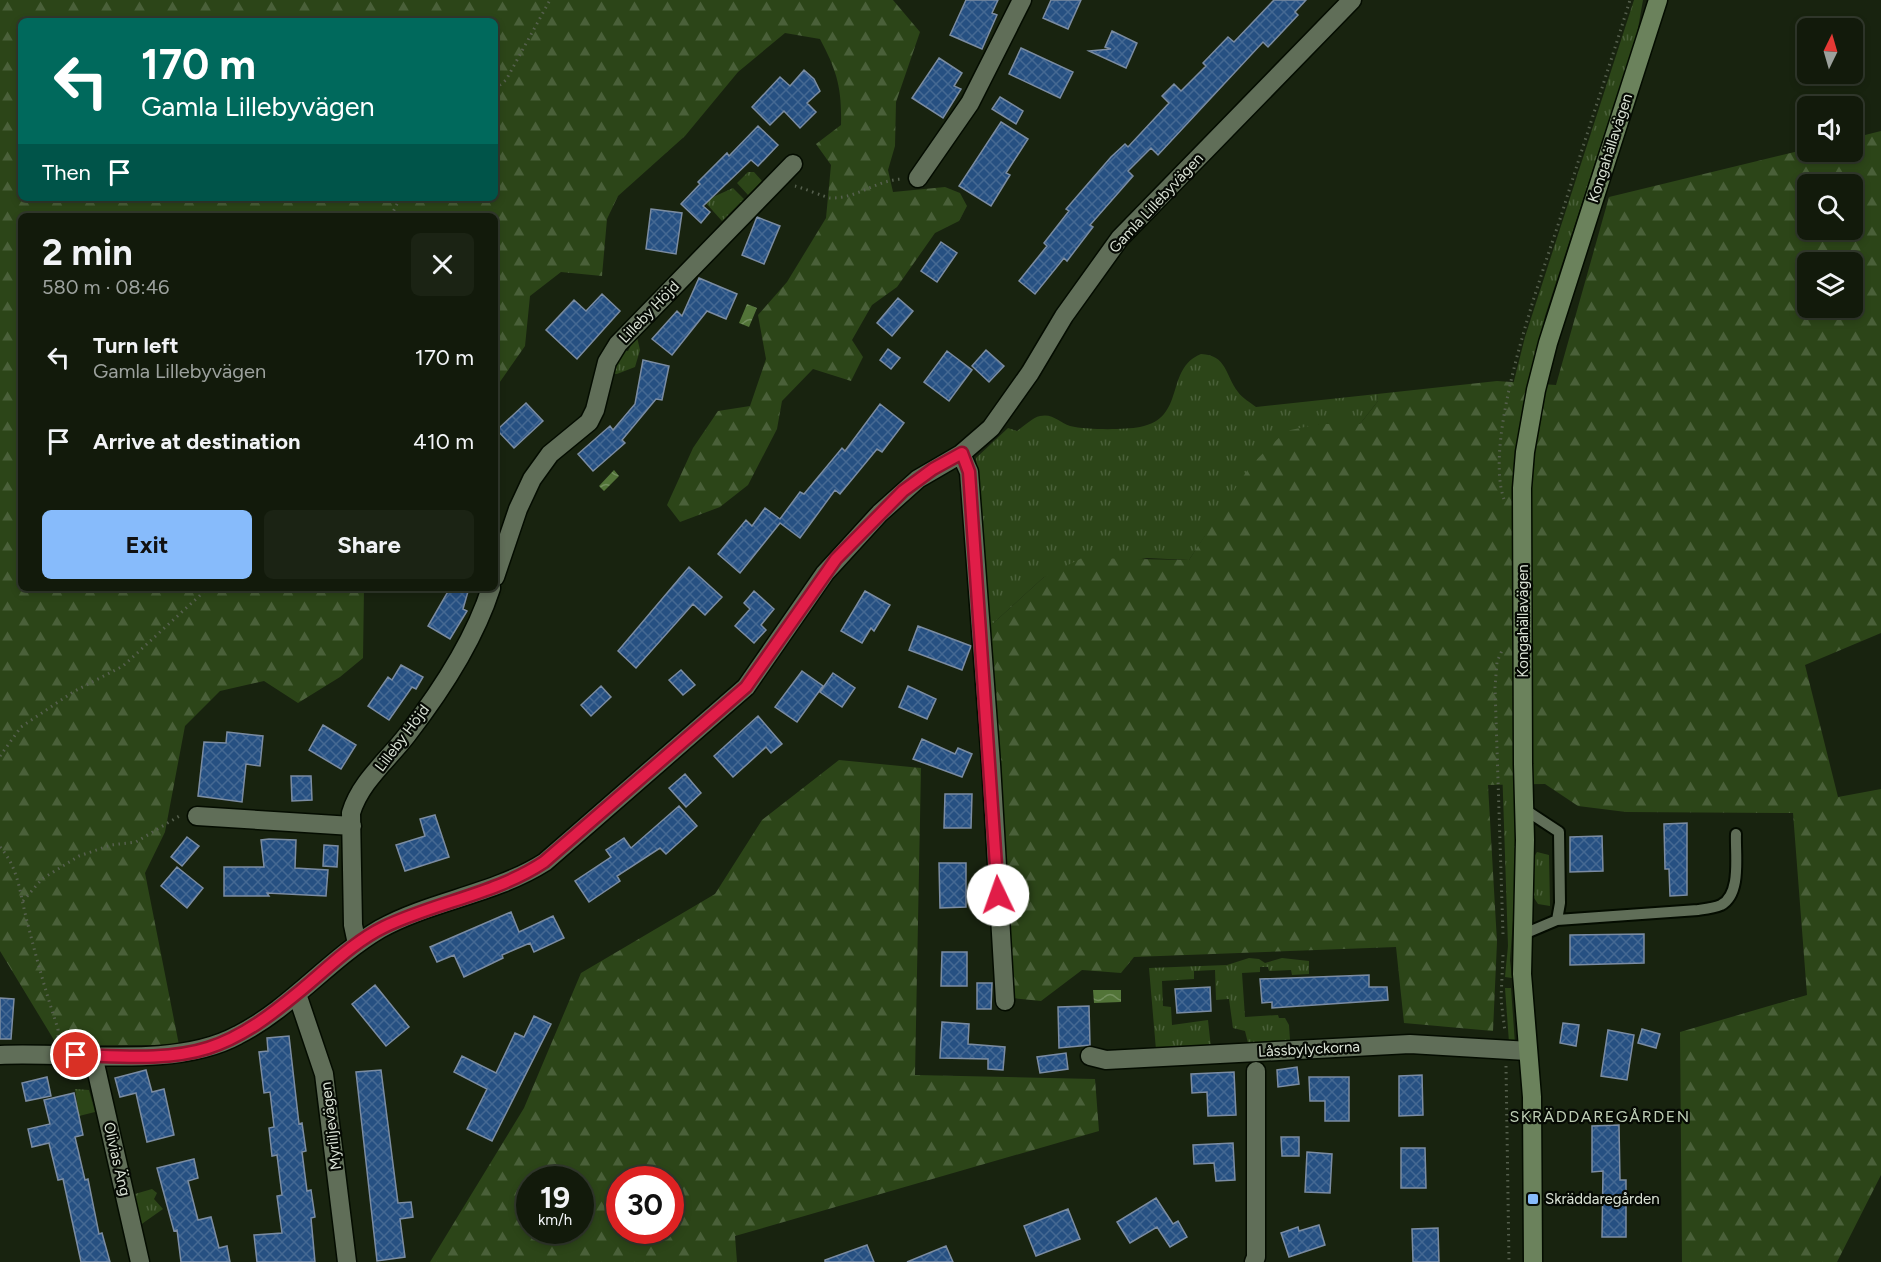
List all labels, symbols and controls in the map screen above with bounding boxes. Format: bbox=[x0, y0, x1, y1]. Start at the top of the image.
north arrow bbox=[1797, 18, 1863, 84]
map controls bbox=[1797, 18, 1863, 318]
text: 170 m bbox=[141, 39, 256, 90]
icon: left bbox=[42, 42, 120, 120]
text: Gamla Lillebyvägen bbox=[141, 90, 375, 123]
street label: Kongahällavägen bbox=[1584, 91, 1636, 205]
button: sound bbox=[1797, 96, 1863, 162]
street label: Gamla Lillebyvägen bbox=[1105, 149, 1207, 257]
icon: arrive bbox=[103, 156, 136, 189]
text: Then bbox=[42, 159, 91, 186]
button: search bbox=[1797, 174, 1863, 240]
text: 2 min bbox=[42, 231, 133, 274]
button: close bbox=[411, 233, 474, 296]
button: layers bbox=[1797, 252, 1863, 318]
text: 580 m · 08:46 bbox=[42, 275, 169, 299]
street label: Lilleby Höjd bbox=[615, 277, 683, 347]
text: Turn left bbox=[93, 332, 179, 359]
icon: left bbox=[42, 341, 75, 374]
text: 170 m bbox=[415, 344, 474, 371]
text: Gamla Lillebyvägen bbox=[93, 359, 266, 383]
icon: arrive bbox=[42, 425, 75, 458]
text: Arrive at destination bbox=[93, 428, 301, 455]
text: 410 m bbox=[413, 428, 474, 455]
button: Exit bbox=[42, 510, 252, 579]
button: Share bbox=[264, 510, 474, 579]
street label: Kongahällavägen bbox=[1514, 564, 1532, 678]
street label: Lilleby Höjd bbox=[371, 701, 433, 775]
position arrow bbox=[966, 863, 1030, 927]
pin bbox=[50, 1029, 101, 1080]
street label: Låssbylyckorna bbox=[1258, 1037, 1360, 1061]
icon: arrive bbox=[59, 1038, 92, 1071]
street label: Myrliljevägen bbox=[317, 1081, 345, 1171]
district label: SKRÄDDAREGÅRDEN bbox=[1509, 1107, 1691, 1126]
street label: Olivias Äng bbox=[100, 1120, 134, 1198]
speed limit sign: 30 bbox=[606, 1166, 684, 1244]
text: 19 bbox=[540, 1179, 570, 1216]
place label: Skräddaregården bbox=[1545, 1190, 1660, 1208]
marker: Skräddaregården bbox=[1526, 1192, 1540, 1206]
text: km/h bbox=[538, 1211, 572, 1229]

